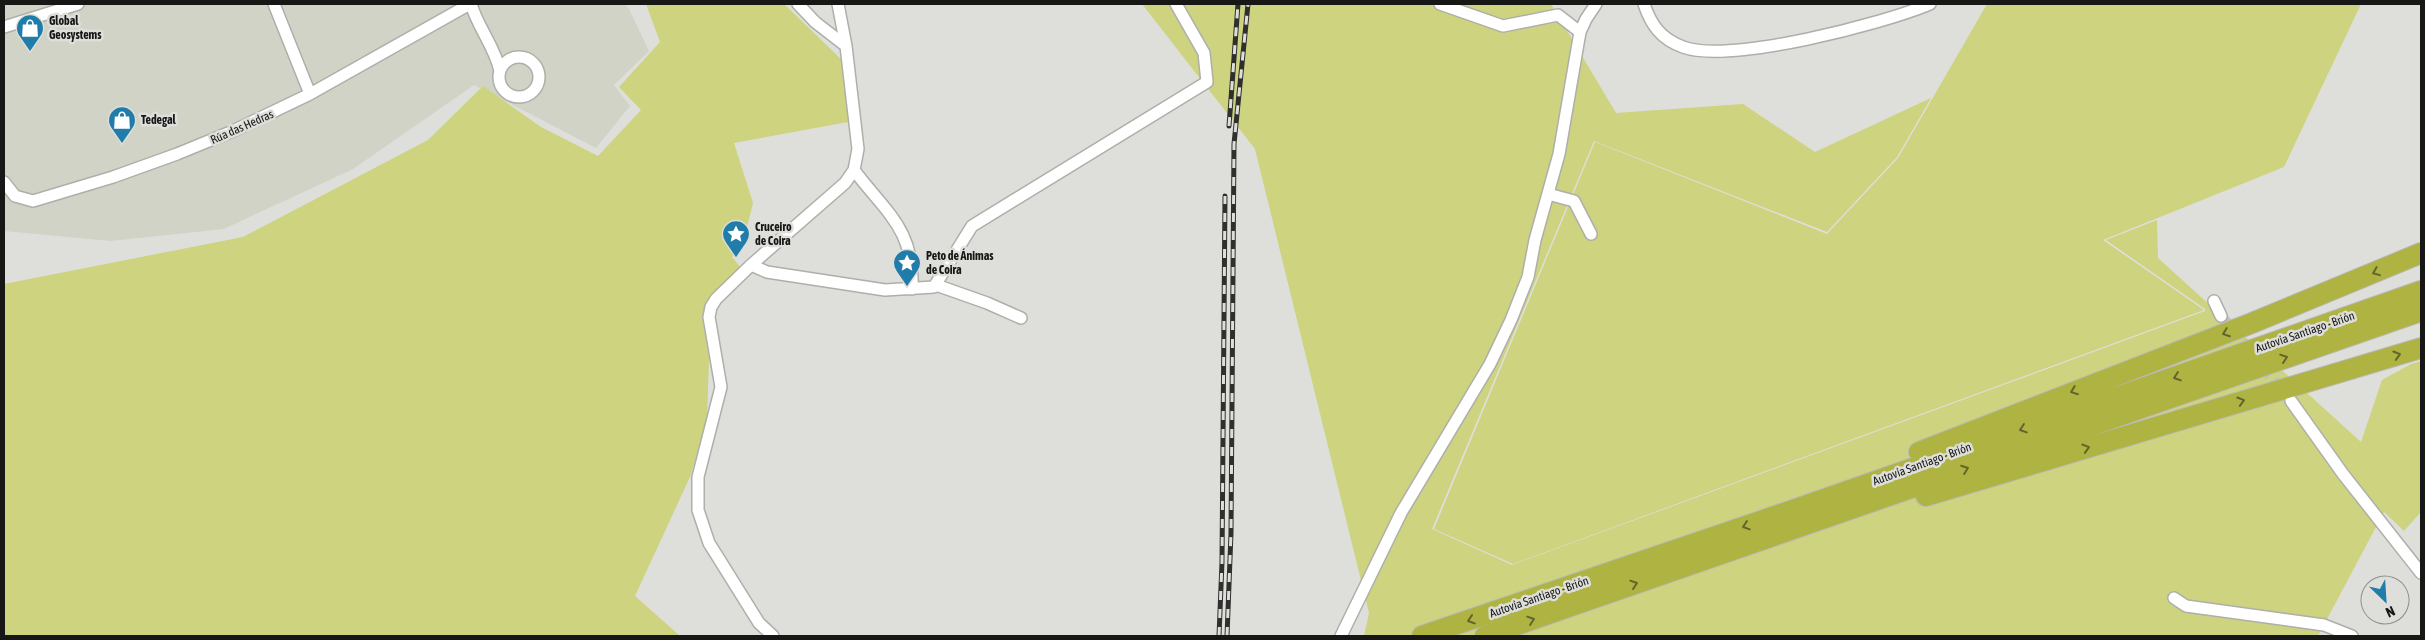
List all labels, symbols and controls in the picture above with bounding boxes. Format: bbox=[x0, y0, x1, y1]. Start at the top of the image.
shop icon: Global Geosystems bbox=[15, 13, 45, 52]
place label: Global Geosystems bbox=[49, 14, 102, 42]
shop icon: Tedegal bbox=[107, 105, 137, 144]
street label: Rúa das Hedras bbox=[208, 107, 276, 147]
place label: Tedegal bbox=[141, 113, 177, 127]
place icon: Cruceiro de Coira bbox=[721, 219, 751, 258]
place label: Cruceiro de Coira bbox=[755, 220, 792, 248]
place icon: Peto de Ánimas de Coira bbox=[892, 248, 922, 287]
place label: Peto de Ánimas de Coira bbox=[926, 248, 994, 277]
one-way arrow bbox=[2372, 265, 2381, 276]
street label: Autovía Santiago - Brión bbox=[2254, 308, 2356, 356]
one-way arrow bbox=[2222, 327, 2230, 337]
one-way arrow bbox=[2393, 350, 2401, 360]
one-way arrow bbox=[2279, 354, 2287, 364]
one-way arrow bbox=[2173, 371, 2182, 381]
one-way arrow bbox=[2070, 385, 2079, 395]
one-way arrow bbox=[2237, 397, 2245, 407]
one-way arrow bbox=[2019, 423, 2028, 433]
street label: Autovía Santiago - Brión bbox=[1871, 440, 1973, 488]
one-way arrow bbox=[2081, 443, 2089, 453]
one-way arrow bbox=[1960, 464, 1968, 474]
one-way arrow bbox=[1743, 520, 1751, 530]
street label: Autovía Santiago - Brión bbox=[1488, 573, 1590, 621]
north arrow bbox=[2360, 575, 2410, 625]
one-way arrow bbox=[1629, 580, 1638, 590]
text: N bbox=[2383, 603, 2398, 621]
one-way arrow bbox=[1468, 614, 1476, 624]
one-way arrow bbox=[1526, 616, 1535, 626]

